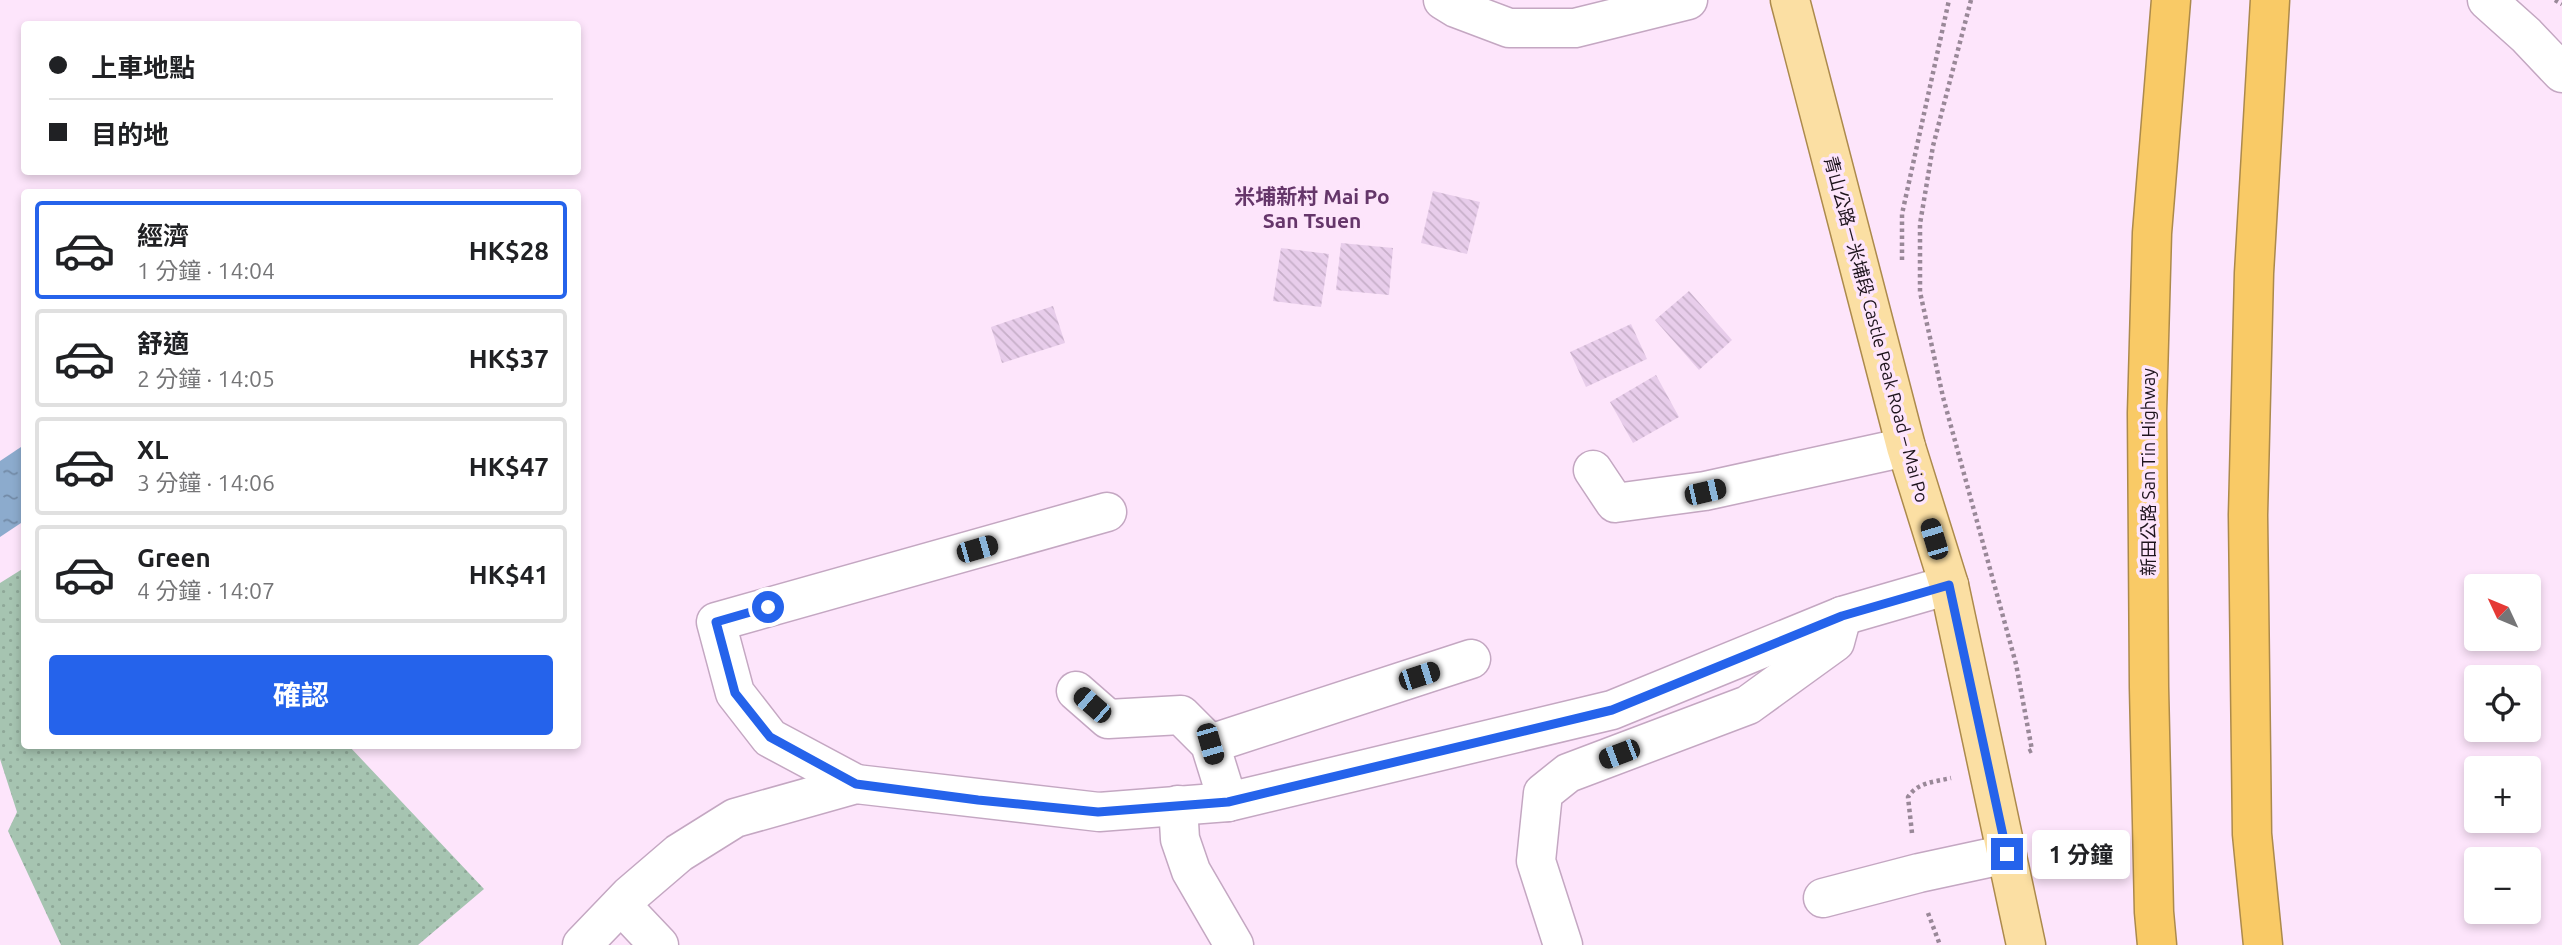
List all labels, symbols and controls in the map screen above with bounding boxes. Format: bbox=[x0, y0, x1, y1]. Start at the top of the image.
text: 上車地點 bbox=[91, 53, 195, 82]
text: 目的地 bbox=[91, 120, 169, 149]
street label: 青山公路－米埔段 Castle Peak Road – Mai Po bbox=[1821, 153, 1933, 505]
district label: 米埔新村 Mai Po San Tsuen bbox=[1234, 184, 1390, 232]
icon: car bbox=[53, 219, 116, 282]
text: 經濟 bbox=[137, 221, 189, 250]
text: HK$28 bbox=[469, 236, 549, 265]
text: 1 分鐘 · 14:04 bbox=[137, 258, 275, 283]
icon: car bbox=[53, 327, 116, 390]
text: 舒適 bbox=[137, 329, 189, 358]
text: HK$37 bbox=[469, 344, 549, 373]
text: 2 分鐘 · 14:05 bbox=[137, 366, 275, 391]
street label: 新田公路 San Tin Highway bbox=[2138, 368, 2158, 576]
icon: car bbox=[53, 435, 116, 498]
text: XL bbox=[137, 435, 168, 464]
text: HK$47 bbox=[469, 452, 549, 481]
text: 3 分鐘 · 14:06 bbox=[137, 470, 275, 495]
car bbox=[1683, 477, 1728, 507]
car bbox=[1918, 516, 1951, 562]
car bbox=[954, 533, 1001, 565]
icon: car bbox=[53, 543, 116, 606]
text: Green bbox=[137, 543, 211, 572]
text: HK$41 bbox=[469, 560, 549, 589]
north arrow bbox=[2464, 574, 2541, 651]
map controls bbox=[2464, 574, 2541, 924]
text: 4 分鐘 · 14:07 bbox=[137, 578, 275, 603]
route start bbox=[752, 591, 784, 623]
button: 確認 bbox=[49, 655, 553, 735]
car bbox=[1396, 660, 1443, 692]
button: locate bbox=[2464, 665, 2541, 742]
car bbox=[1070, 683, 1115, 727]
car bbox=[1195, 721, 1226, 767]
car bbox=[1596, 737, 1643, 771]
button: + bbox=[2464, 756, 2541, 833]
callout: 1 分鐘 bbox=[2032, 830, 2130, 878]
route end bbox=[1991, 838, 2023, 870]
text: 1 分鐘 bbox=[2049, 842, 2113, 867]
button: − bbox=[2464, 847, 2541, 924]

